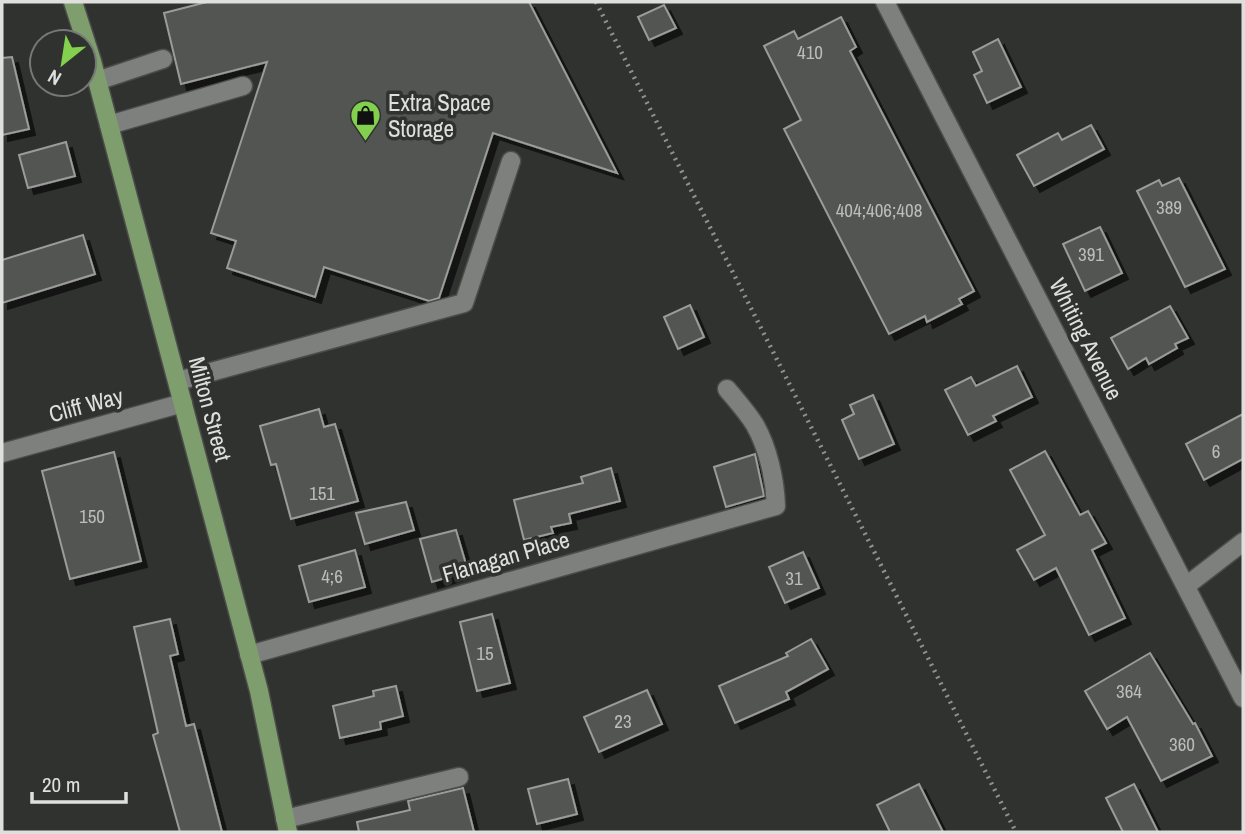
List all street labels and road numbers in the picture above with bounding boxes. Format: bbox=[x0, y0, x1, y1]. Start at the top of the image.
street label: Whiting Avenue bbox=[1042, 273, 1130, 405]
street label: Milton Street bbox=[182, 353, 239, 465]
street label: Cliff Way bbox=[45, 380, 127, 429]
street label: Flanagan Place bbox=[439, 524, 573, 589]

